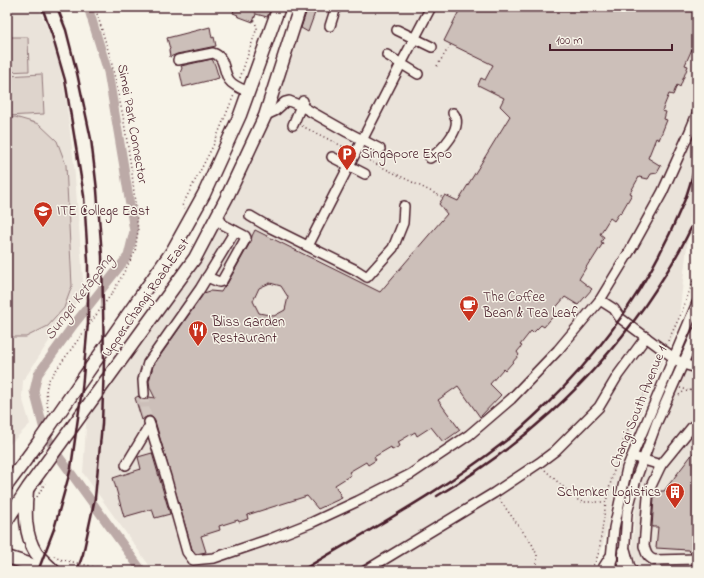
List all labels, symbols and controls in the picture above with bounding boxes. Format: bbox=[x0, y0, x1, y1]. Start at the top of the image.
scale bar bbox=[550, 26, 672, 52]
text: 100 m bbox=[556, 32, 583, 50]
street label: Simei Park Connector bbox=[111, 63, 153, 186]
parking icon: Singapore Expo bbox=[336, 143, 358, 171]
place label: Singapore Expo bbox=[361, 144, 452, 166]
school or university icon: ITE College East bbox=[32, 200, 54, 228]
place label: ITE College East bbox=[57, 201, 150, 223]
street label: Upper Changi Road East bbox=[97, 234, 196, 362]
water label: Sungei Ketapang bbox=[39, 249, 120, 345]
place label: The Coffee Bean & Tea Leaf bbox=[482, 287, 578, 324]
cafe icon: The Coffee Bean & Tea Leaf bbox=[458, 294, 480, 322]
place label: Bliss Garden Restaurant bbox=[211, 312, 285, 349]
restaurant icon: Bliss Garden Restaurant bbox=[187, 319, 209, 347]
street label: Changi South Avenue 1 bbox=[605, 342, 674, 472]
building icon: Schenker Logistics bbox=[664, 481, 686, 509]
place label: Schenker Logistics bbox=[557, 482, 661, 504]

